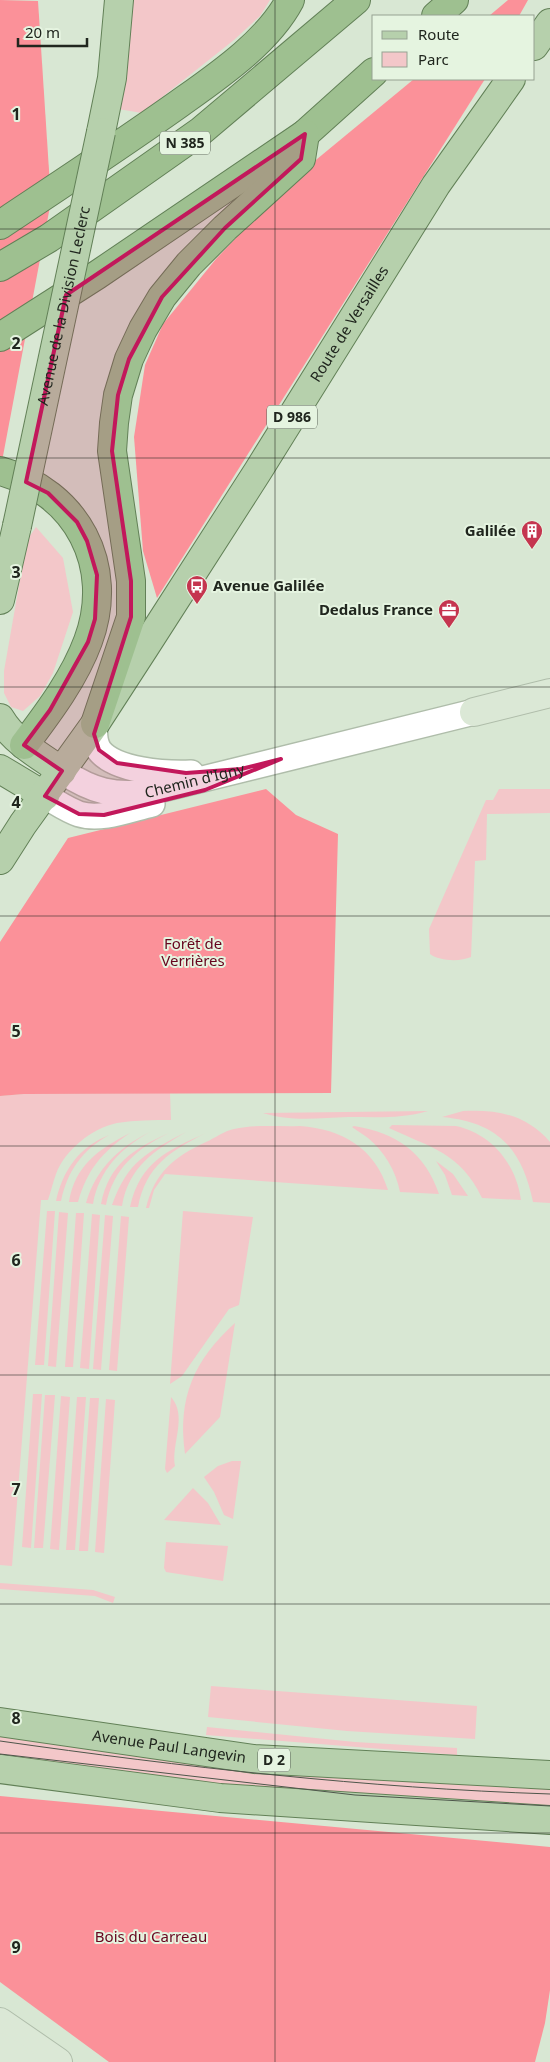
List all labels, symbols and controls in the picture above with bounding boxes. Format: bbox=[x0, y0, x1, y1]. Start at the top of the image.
scale bar bbox=[18, 15, 86, 47]
legend bbox=[372, 15, 535, 80]
text: 20 m bbox=[25, 22, 60, 42]
text: Route bbox=[418, 24, 460, 44]
text: Parc bbox=[418, 49, 449, 69]
text: 1 bbox=[11, 103, 21, 125]
road number: N 385 bbox=[160, 132, 210, 154]
street label: Avenue de la Division Leclerc bbox=[32, 204, 94, 407]
street label: Route de Versailles bbox=[305, 262, 392, 385]
text: 2 bbox=[11, 332, 21, 354]
road number: D 986 bbox=[267, 406, 317, 428]
building icon: Galilée bbox=[520, 519, 544, 550]
place label: Galilée bbox=[465, 520, 516, 540]
text: 3 bbox=[11, 561, 21, 583]
bus stop icon: Avenue Galilée bbox=[185, 574, 209, 605]
place label: Avenue Galilée bbox=[213, 575, 324, 595]
office icon: Dedalus France bbox=[437, 598, 461, 629]
place label: Dedalus France bbox=[319, 599, 433, 619]
street label: Chemin d'Igny bbox=[143, 758, 247, 802]
text: 4 bbox=[11, 791, 21, 813]
park label: Forêt de Verrières bbox=[161, 933, 225, 970]
text: 5 bbox=[11, 1020, 21, 1042]
text: 6 bbox=[11, 1249, 21, 1271]
text: 7 bbox=[11, 1478, 21, 1500]
text: 8 bbox=[11, 1707, 21, 1729]
street label: Avenue Paul Langevin bbox=[91, 1725, 247, 1767]
road number: D 2 bbox=[258, 1748, 290, 1772]
park label: Bois du Carreau bbox=[95, 1926, 207, 1946]
text: 9 bbox=[11, 1936, 21, 1958]

